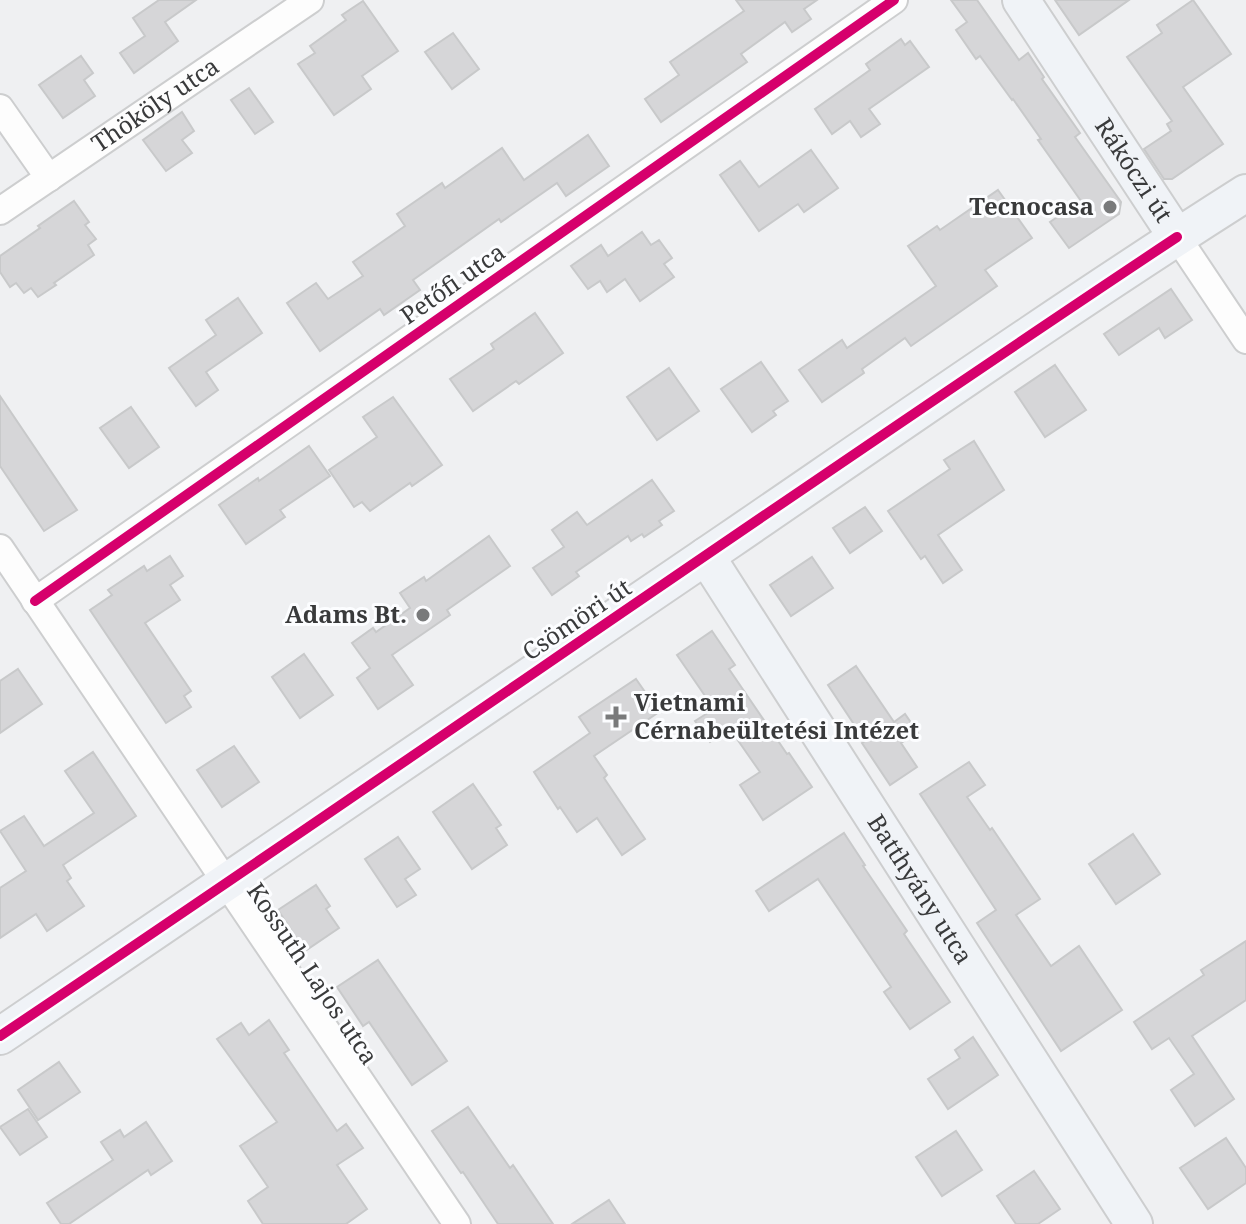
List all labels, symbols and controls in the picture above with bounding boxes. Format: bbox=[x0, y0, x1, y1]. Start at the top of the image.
street label: Thököly utca bbox=[84, 49, 225, 159]
street label: Rákóczi út bbox=[1088, 111, 1181, 228]
place label: Tecnocasa bbox=[969, 189, 1094, 222]
marker: Tecnocasa bbox=[1101, 198, 1119, 216]
street label: Petőfi utca bbox=[393, 235, 511, 331]
street label: Csömöri út bbox=[515, 570, 637, 667]
place label: Adams Bt. bbox=[285, 597, 407, 630]
marker: Adams Bt. bbox=[414, 606, 432, 624]
place label: Vietnami Cérnabeültetési Intézet bbox=[634, 685, 919, 746]
marker: Vietnami Cérnabeültetési Intézet bbox=[605, 706, 627, 728]
street label: Batthyány utca bbox=[861, 807, 981, 970]
street label: Kossuth Lajos utca bbox=[240, 876, 386, 1071]

